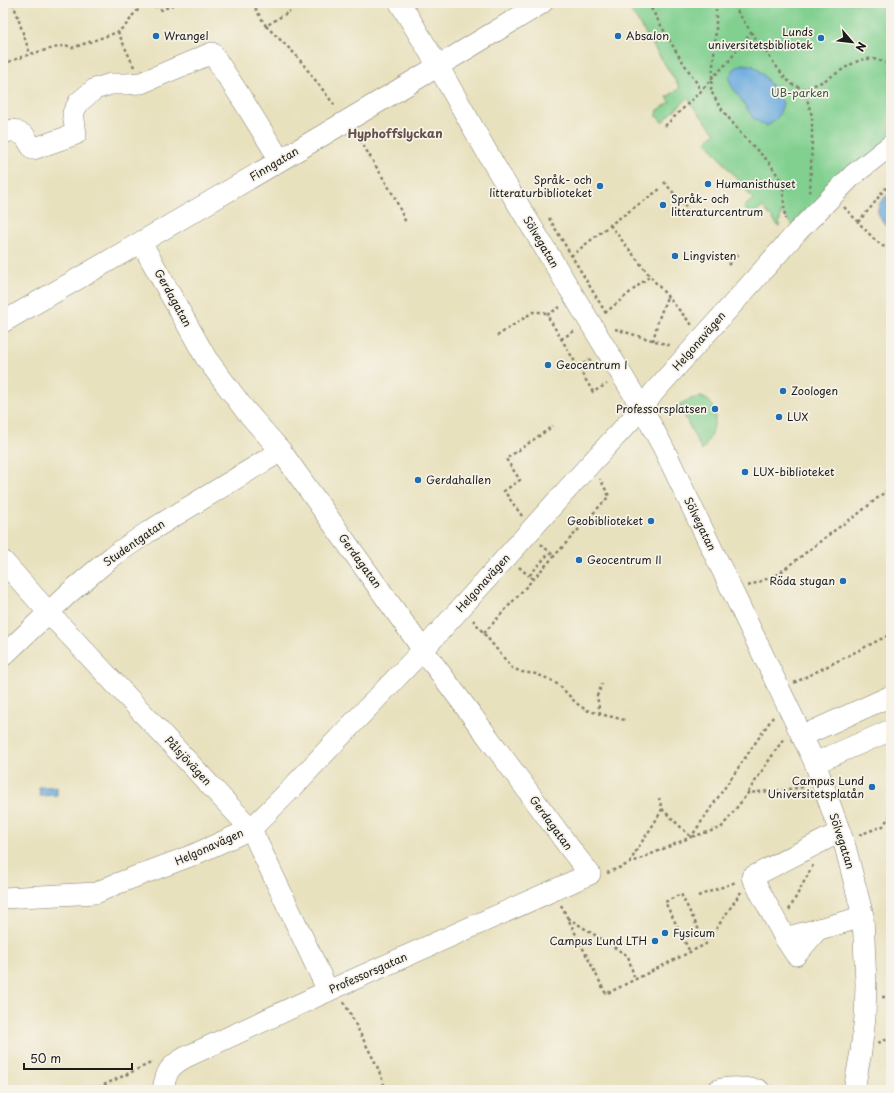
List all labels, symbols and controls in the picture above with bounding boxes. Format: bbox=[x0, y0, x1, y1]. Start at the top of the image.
north arrow bbox=[832, 22, 872, 62]
place label: Lunds universitetsbibliotek bbox=[708, 23, 813, 53]
place label: Wrangel bbox=[164, 27, 208, 44]
place label: Absalon bbox=[626, 27, 669, 44]
marker: Wrangel bbox=[151, 31, 161, 41]
marker: Absalon bbox=[613, 31, 623, 41]
marker: Lunds universitetsbibliotek bbox=[816, 33, 826, 43]
text: N bbox=[852, 39, 871, 55]
park label: UB-parken bbox=[771, 84, 829, 101]
district label: Hyphoffslyckan bbox=[347, 124, 443, 142]
street label: Finngatan bbox=[246, 142, 302, 185]
place label: Språk- och litteraturbiblioteket bbox=[489, 171, 592, 201]
place label: Humanisthuset bbox=[716, 175, 796, 192]
marker: Humanisthuset bbox=[703, 179, 713, 189]
marker: Språk- och litteraturbiblioteket bbox=[595, 181, 605, 191]
place label: Språk- och litteraturcentrum bbox=[671, 190, 763, 220]
marker: Språk- och litteraturcentrum bbox=[658, 200, 668, 210]
street label: Sölvegatan bbox=[519, 213, 564, 271]
place label: Lingvisten bbox=[683, 247, 736, 264]
marker: Lingvisten bbox=[670, 251, 680, 261]
street label: Gerdagatan bbox=[151, 266, 196, 330]
street label: Helgonavägen bbox=[668, 307, 729, 374]
place label: Geocentrum I bbox=[556, 356, 628, 373]
marker: Geocentrum I bbox=[543, 360, 553, 370]
place label: Zoologen bbox=[791, 382, 838, 399]
marker: Zoologen bbox=[778, 386, 788, 396]
place label: Professorsplatsen bbox=[616, 400, 707, 417]
marker: Professorsplatsen bbox=[710, 404, 720, 414]
place label: LUX bbox=[787, 408, 809, 425]
marker: LUX bbox=[774, 412, 784, 422]
place label: LUX-biblioteket bbox=[753, 463, 835, 480]
marker: LUX-biblioteket bbox=[740, 467, 750, 477]
place label: Gerdahallen bbox=[426, 471, 491, 488]
marker: Gerdahallen bbox=[413, 475, 423, 485]
street label: Sölvegatan bbox=[680, 494, 721, 554]
place label: Geobiblioteket bbox=[567, 512, 644, 529]
street label: Studentgatan bbox=[100, 515, 168, 570]
marker: Geobiblioteket bbox=[646, 516, 656, 526]
street label: Gerdagatan bbox=[335, 530, 386, 592]
street label: Helgonavägen bbox=[452, 550, 514, 616]
place label: Geocentrum II bbox=[587, 551, 662, 568]
marker: Geocentrum II bbox=[574, 555, 584, 565]
place label: Röda stugan bbox=[770, 572, 835, 589]
marker: Röda stugan bbox=[838, 576, 848, 586]
street label: Pålsjövägen bbox=[161, 732, 216, 789]
place label: Campus Lund Universitetsplatån bbox=[767, 772, 864, 802]
marker: Campus Lund Universitetsplatån bbox=[867, 782, 877, 792]
street label: Gerdagatan bbox=[526, 792, 577, 854]
street label: Sölvegatan bbox=[825, 811, 860, 871]
street label: Helgonavägen bbox=[172, 824, 246, 869]
place label: Fysicum bbox=[673, 924, 715, 941]
marker: Fysicum bbox=[660, 928, 670, 938]
place label: Campus Lund LTH bbox=[550, 932, 647, 949]
marker: Campus Lund LTH bbox=[650, 936, 660, 946]
street label: Professorsgatan bbox=[326, 948, 410, 997]
scale bar bbox=[24, 1045, 132, 1071]
text: 50 m bbox=[30, 1049, 61, 1067]

